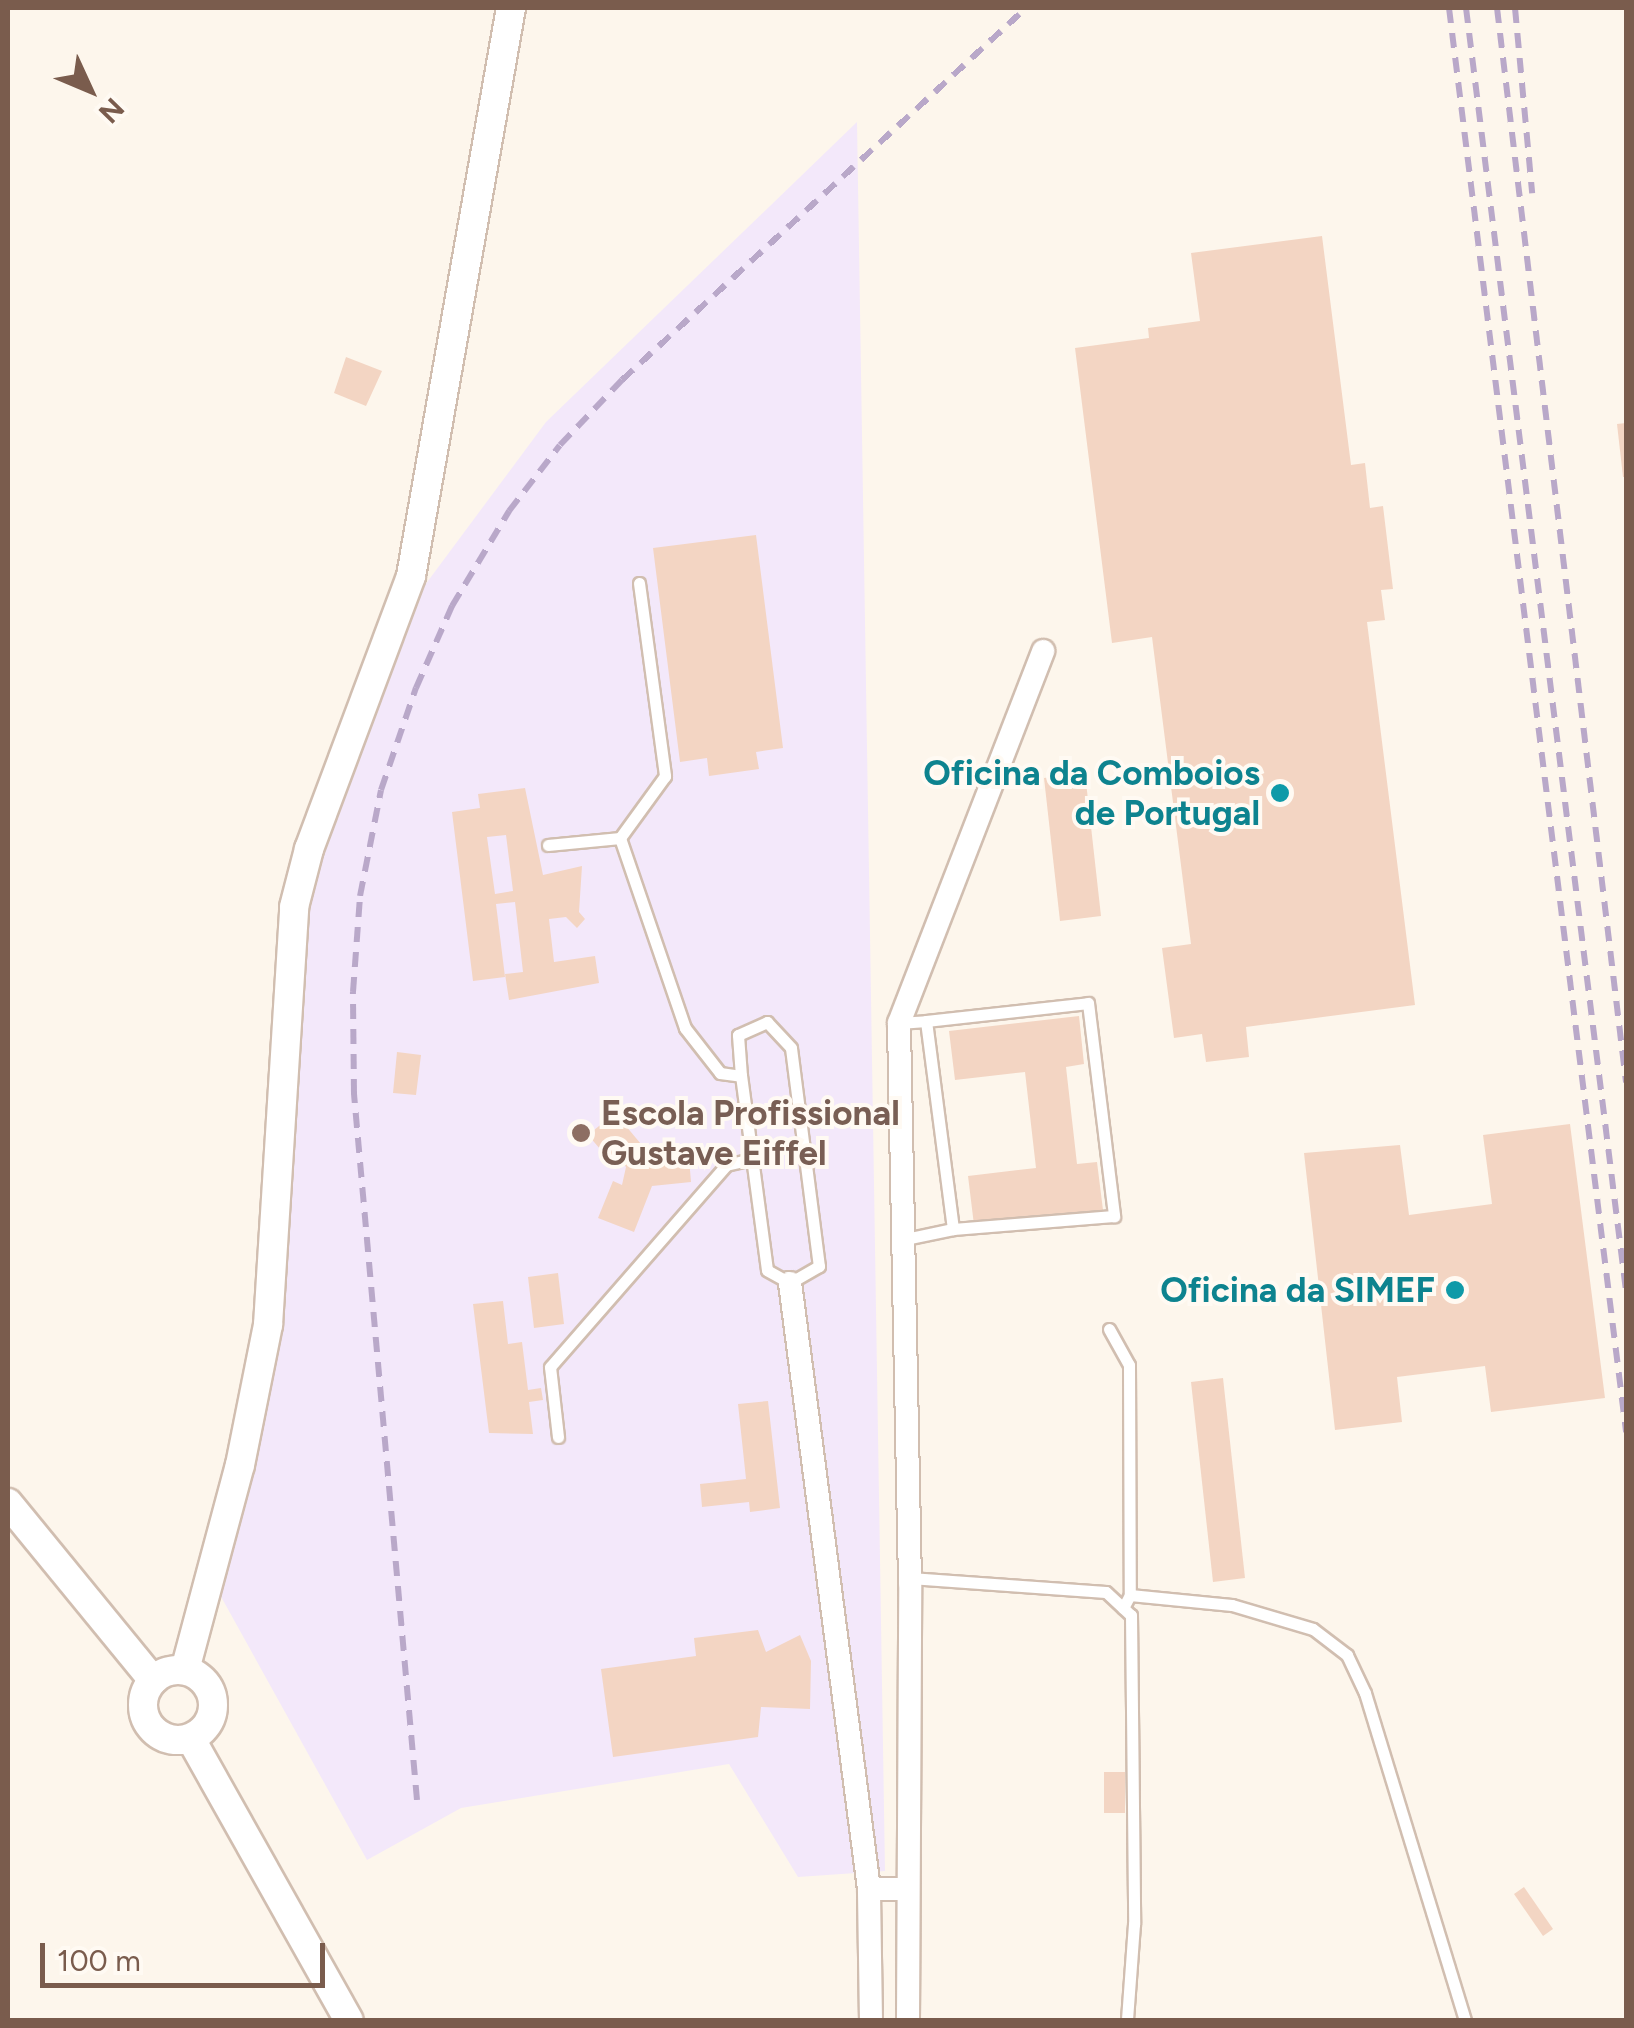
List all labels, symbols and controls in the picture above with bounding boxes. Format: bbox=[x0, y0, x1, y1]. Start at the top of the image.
north arrow bbox=[40, 40, 140, 140]
text: N bbox=[92, 91, 131, 130]
place label: Oficina da Comboios de Portugal bbox=[923, 752, 1260, 834]
marker: Oficina da Comboios de Portugal bbox=[1269, 782, 1291, 804]
place label: Escola Profissional Gustave Eiffel bbox=[601, 1092, 900, 1174]
marker: Escola Profissional Gustave Eiffel bbox=[570, 1122, 592, 1144]
place label: Oficina da SIMEF bbox=[1160, 1269, 1435, 1311]
marker: Oficina da SIMEF bbox=[1444, 1279, 1466, 1301]
scale bar bbox=[45, 1923, 330, 1985]
text: 100 m bbox=[57, 1942, 141, 1979]

